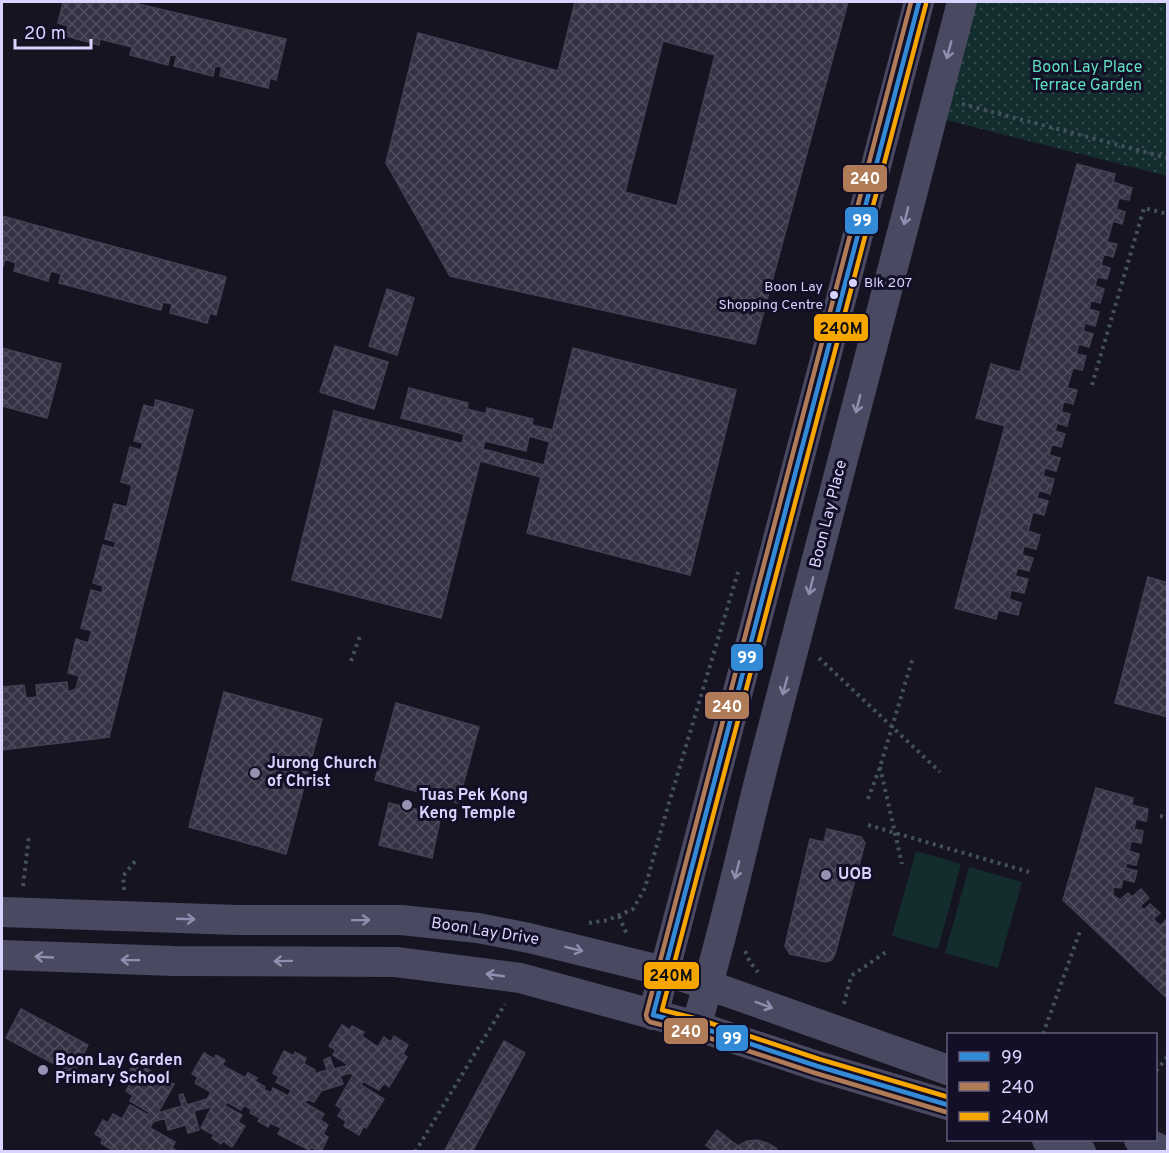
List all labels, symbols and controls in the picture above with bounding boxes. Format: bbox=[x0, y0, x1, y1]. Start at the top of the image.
scale bar bbox=[15, 12, 92, 50]
text: 20 m bbox=[24, 23, 66, 46]
one-way arrow bbox=[943, 40, 955, 59]
park label: Boon Lay Place Terrace Garden bbox=[1032, 58, 1142, 96]
line badge: 240 bbox=[842, 164, 888, 193]
text: 240 bbox=[850, 170, 880, 190]
line badge: 99 bbox=[844, 206, 879, 235]
one-way arrow bbox=[900, 206, 912, 225]
text: 99 bbox=[852, 212, 872, 232]
place label: Blk 207 bbox=[864, 275, 912, 292]
marker: Blk 207 bbox=[847, 277, 859, 289]
place label: Boon Lay Shopping Centre bbox=[718, 279, 823, 314]
marker: Boon Lay Shopping Centre bbox=[828, 289, 840, 301]
line badge: 240M bbox=[813, 313, 869, 342]
text: 240M bbox=[819, 320, 863, 340]
one-way arrow bbox=[851, 395, 863, 414]
street label: Boon Lay Place bbox=[806, 458, 852, 570]
one-way arrow bbox=[805, 576, 816, 595]
line badge: 99 bbox=[730, 643, 764, 672]
text: 99 bbox=[737, 649, 757, 669]
one-way arrow bbox=[778, 677, 790, 696]
line badge: 240 bbox=[704, 691, 750, 720]
text: 240 bbox=[712, 698, 742, 718]
place label: Jurong Church of Christ bbox=[267, 754, 377, 792]
marker: Jurong Church of Christ bbox=[248, 766, 262, 780]
place label: Tuas Pek Kong Keng Temple bbox=[419, 786, 528, 824]
marker: Tuas Pek Kong Keng Temple bbox=[400, 798, 414, 812]
one-way arrow bbox=[731, 860, 743, 879]
place label: UOB bbox=[838, 865, 872, 885]
marker: UOB bbox=[819, 868, 833, 882]
one-way arrow bbox=[175, 913, 195, 924]
one-way arrow bbox=[350, 914, 370, 926]
street label: Boon Lay Drive bbox=[430, 914, 540, 950]
one-way arrow bbox=[564, 944, 583, 955]
one-way arrow bbox=[35, 951, 55, 962]
one-way arrow bbox=[121, 954, 141, 966]
one-way arrow bbox=[273, 955, 293, 967]
line badge: 240M bbox=[643, 961, 700, 990]
text: 240M bbox=[649, 967, 693, 987]
one-way arrow bbox=[485, 969, 505, 980]
one-way arrow bbox=[754, 1000, 772, 1011]
line badge: 240 bbox=[663, 1017, 709, 1045]
text: 240 bbox=[671, 1023, 701, 1043]
line badge: 99 bbox=[715, 1024, 749, 1052]
text: 99 bbox=[722, 1030, 742, 1050]
legend bbox=[947, 1033, 1157, 1141]
text: 99 bbox=[1001, 1047, 1023, 1070]
place label: Boon Lay Garden Primary School bbox=[55, 1051, 182, 1089]
marker: Boon Lay Garden Primary School bbox=[36, 1063, 50, 1077]
text: 240 bbox=[1001, 1077, 1035, 1100]
text: 240M bbox=[1001, 1107, 1049, 1130]

